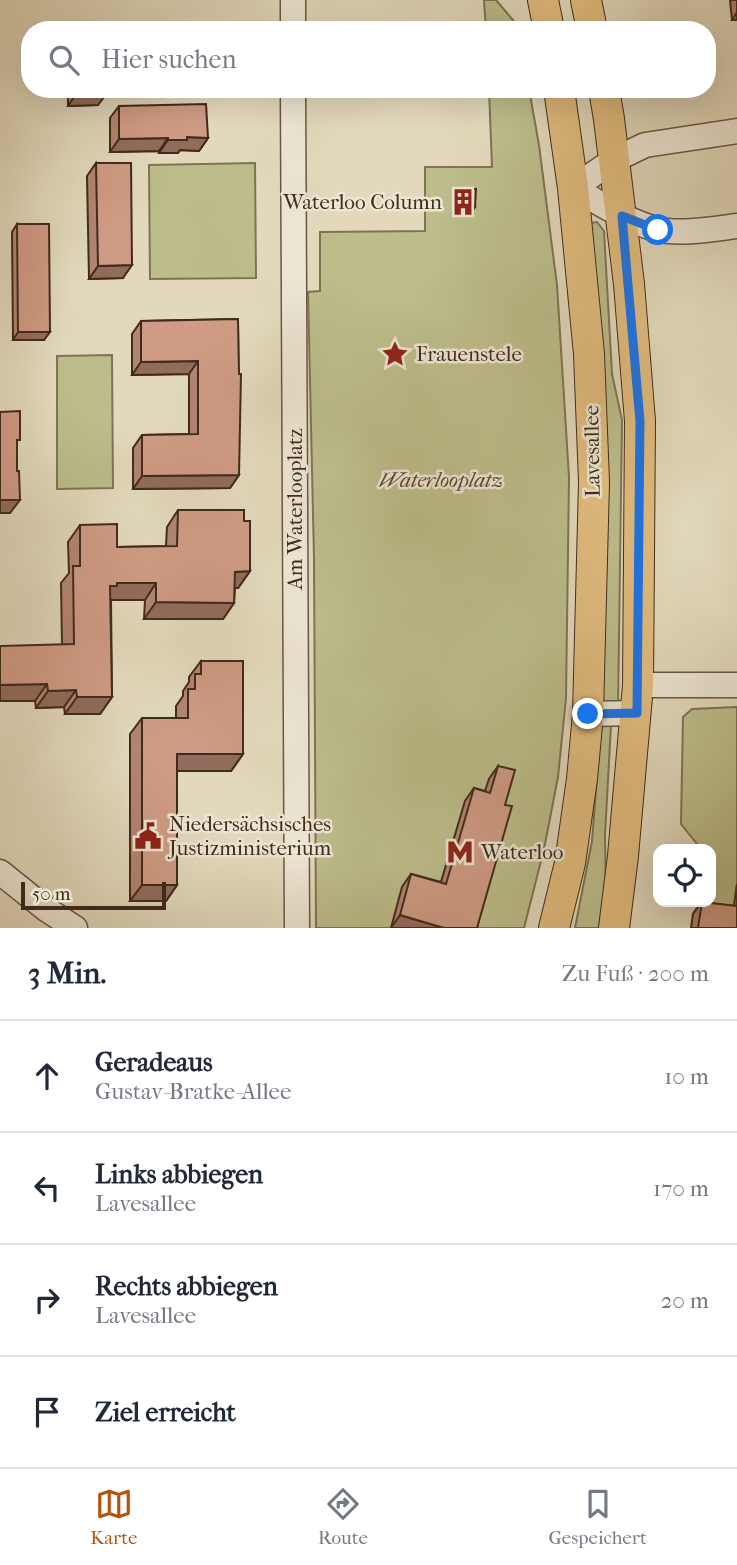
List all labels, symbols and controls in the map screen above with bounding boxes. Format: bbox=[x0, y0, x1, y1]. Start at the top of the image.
search box bbox=[21, 21, 716, 98]
icon: search bbox=[45, 41, 83, 79]
text: Hier suchen bbox=[101, 44, 237, 75]
building icon: Waterloo Column bbox=[448, 187, 478, 217]
place label: Waterloo Column bbox=[282, 190, 442, 214]
route start bbox=[642, 214, 673, 245]
place icon: Frauenstele bbox=[380, 339, 410, 369]
place label: Frauenstele bbox=[416, 342, 522, 366]
street label: Lavesallee bbox=[579, 405, 605, 497]
street label: Am Waterlooplatz bbox=[283, 428, 307, 591]
park label: Waterlooplatz bbox=[379, 468, 503, 492]
route end bbox=[572, 698, 603, 729]
place label: Niedersächsisches Justizministerium bbox=[167, 812, 332, 860]
public building icon: Niedersächsisches Justizministerium bbox=[133, 821, 163, 851]
metro station icon: Waterloo bbox=[445, 837, 475, 867]
place label: Waterloo bbox=[480, 840, 564, 864]
map controls bbox=[653, 844, 716, 907]
button: locate bbox=[653, 844, 716, 907]
scale bar bbox=[21, 879, 166, 911]
text: 50 m bbox=[32, 883, 71, 905]
text: 3 Min. bbox=[28, 956, 106, 991]
text: Zu Fuß · 200 m bbox=[562, 960, 709, 987]
text: Geradeaus bbox=[95, 1047, 213, 1078]
icon: ahead bbox=[28, 1057, 66, 1095]
text: 10 m bbox=[664, 1063, 709, 1090]
text: Gustav-Bratke-Allee bbox=[95, 1078, 291, 1105]
text: Links abbiegen bbox=[95, 1159, 263, 1190]
icon: left bbox=[28, 1169, 66, 1207]
text: 170 m bbox=[653, 1175, 709, 1202]
text: Lavesallee bbox=[95, 1190, 196, 1217]
text: Rechts abbiegen bbox=[95, 1271, 278, 1302]
icon: right bbox=[28, 1281, 66, 1319]
text: 20 m bbox=[660, 1287, 709, 1314]
text: Lavesallee bbox=[95, 1302, 196, 1329]
icon: arrive bbox=[28, 1393, 66, 1431]
text: Ziel erreicht bbox=[95, 1397, 236, 1428]
tab: Karte bbox=[90, 1485, 137, 1549]
tab: Route bbox=[318, 1485, 368, 1549]
tab: Gespeichert bbox=[548, 1485, 647, 1549]

